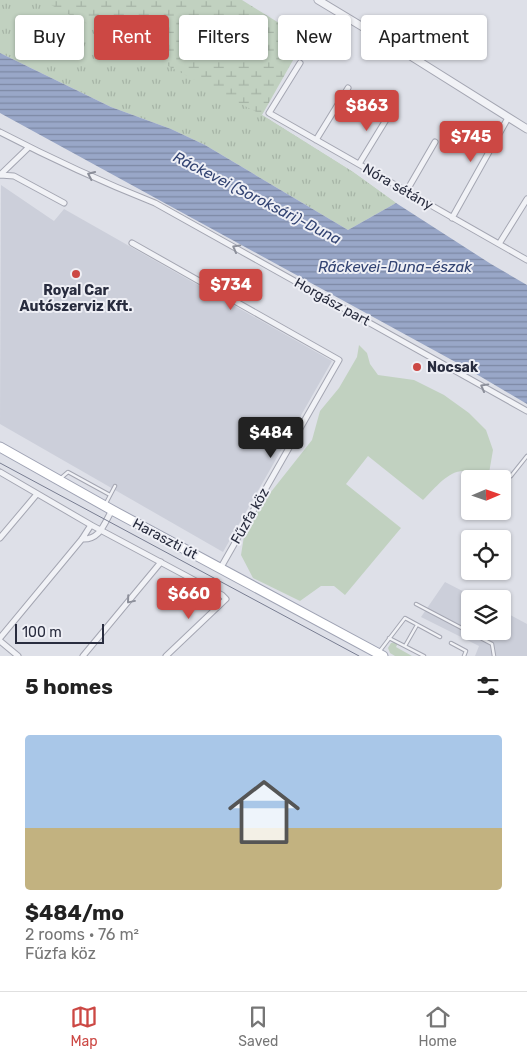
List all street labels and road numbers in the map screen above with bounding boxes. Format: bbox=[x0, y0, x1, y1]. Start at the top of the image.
street label: Nóra sétány bbox=[360, 160, 436, 214]
street label: Horgász part bbox=[291, 274, 373, 330]
street label: Fűzfa köz bbox=[227, 485, 273, 547]
street label: Haraszti út bbox=[130, 515, 201, 563]

